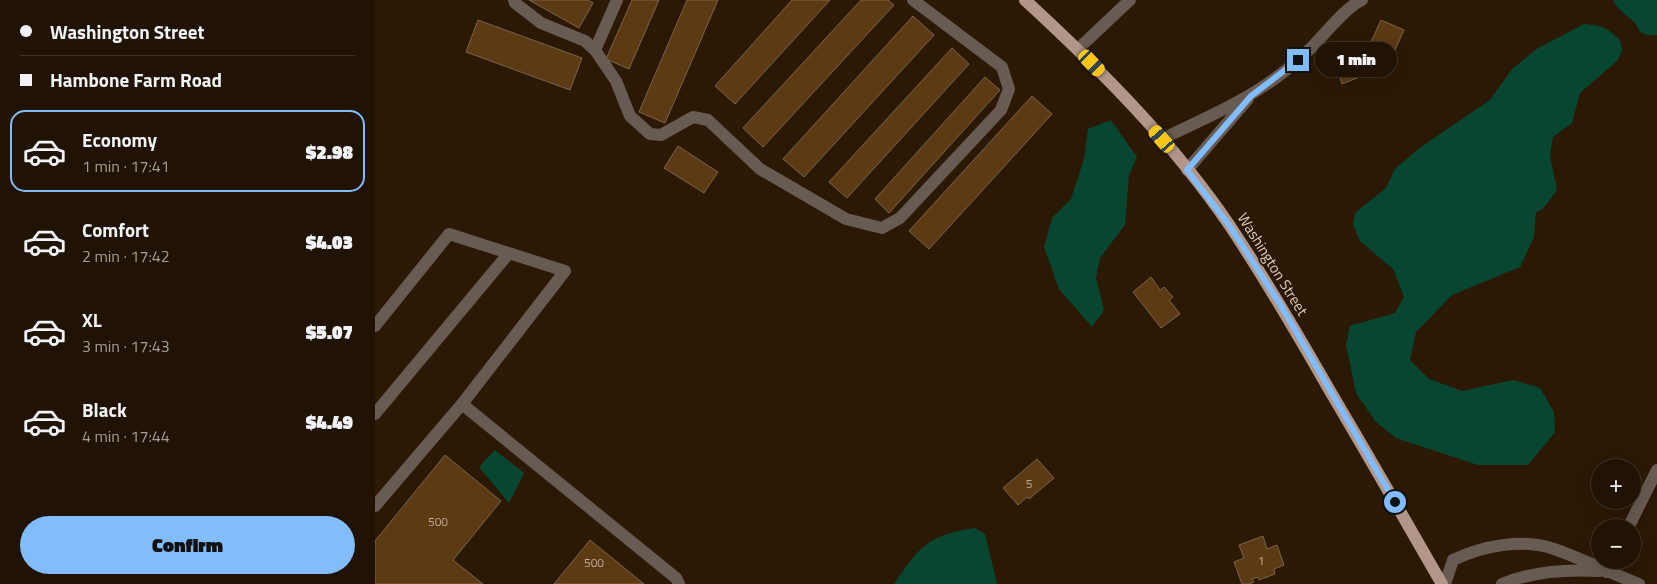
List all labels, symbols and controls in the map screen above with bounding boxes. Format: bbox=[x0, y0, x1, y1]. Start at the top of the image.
text: Washington Street bbox=[50, 17, 204, 46]
callout: 1 min bbox=[1315, 42, 1398, 78]
car bbox=[1076, 47, 1107, 79]
text: 1 min bbox=[1336, 47, 1376, 71]
route end bbox=[1287, 49, 1309, 71]
text: Hambone Farm Road bbox=[50, 65, 222, 94]
car bbox=[1146, 123, 1177, 155]
text: Economy bbox=[82, 125, 157, 154]
icon: car bbox=[22, 129, 67, 174]
text: $2.98 bbox=[306, 137, 353, 166]
text: 1 min · 17:41 bbox=[82, 154, 170, 178]
street label: Washington Street bbox=[1232, 208, 1314, 321]
text: Comfort bbox=[82, 215, 149, 244]
icon: car bbox=[22, 219, 67, 264]
text: $4.03 bbox=[306, 227, 353, 256]
text: 2 min · 17:42 bbox=[82, 244, 170, 268]
text: XL bbox=[82, 305, 102, 334]
icon: car bbox=[22, 309, 67, 354]
text: $5.07 bbox=[306, 317, 353, 346]
text: 3 min · 17:43 bbox=[82, 334, 170, 358]
text: Black bbox=[82, 395, 127, 424]
icon: car bbox=[22, 399, 67, 444]
text: $4.49 bbox=[306, 407, 353, 436]
text: 4 min · 17:44 bbox=[82, 424, 170, 448]
map controls bbox=[1591, 459, 1641, 569]
button: + bbox=[1591, 459, 1641, 509]
house number: 5 bbox=[1026, 474, 1033, 493]
route start bbox=[1384, 491, 1406, 513]
house number: 500 bbox=[428, 512, 448, 531]
button: Confirm bbox=[20, 516, 355, 574]
button: − bbox=[1591, 519, 1641, 569]
house number: 1 bbox=[1258, 551, 1264, 570]
house number: 500 bbox=[584, 553, 604, 572]

